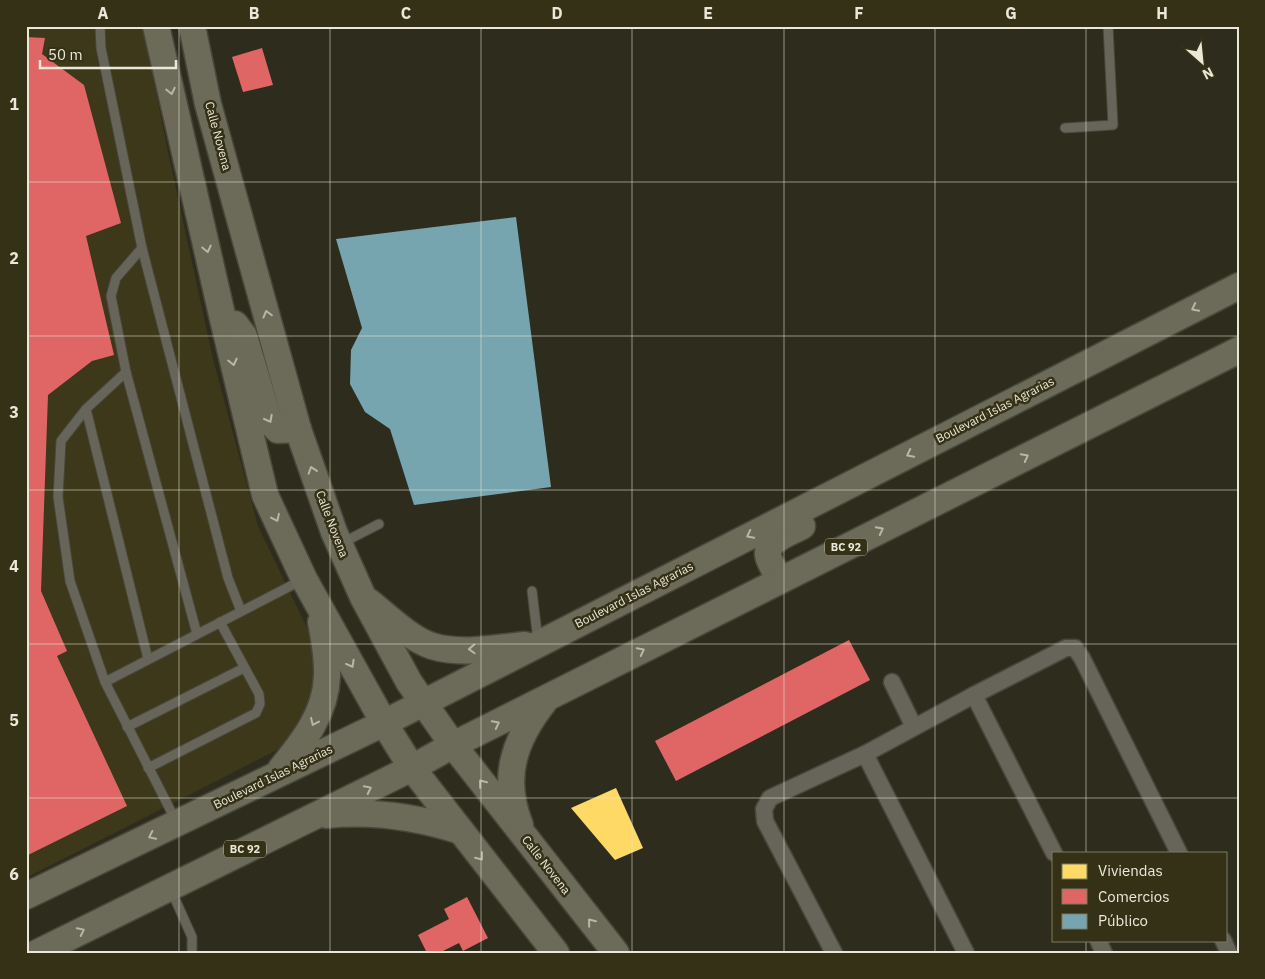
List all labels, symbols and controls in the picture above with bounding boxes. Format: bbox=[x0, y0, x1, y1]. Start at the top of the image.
text: A bbox=[98, 3, 109, 23]
text: B bbox=[249, 3, 260, 23]
text: C bbox=[401, 3, 411, 23]
text: D bbox=[551, 3, 563, 23]
text: E bbox=[703, 3, 713, 23]
text: F bbox=[854, 3, 864, 23]
text: G bbox=[1005, 3, 1017, 23]
text: H bbox=[1156, 3, 1168, 23]
scale bar bbox=[40, 38, 176, 70]
north arrow bbox=[1178, 38, 1228, 88]
text: 50 m bbox=[48, 45, 83, 64]
text: N bbox=[1199, 63, 1217, 84]
one-way arrow bbox=[165, 86, 176, 95]
text: 1 bbox=[9, 94, 19, 114]
street label: Calle Novena bbox=[202, 100, 235, 172]
one-way arrow bbox=[201, 245, 212, 254]
text: 2 bbox=[9, 248, 19, 268]
one-way arrow bbox=[1192, 302, 1201, 312]
one-way arrow bbox=[262, 310, 273, 319]
one-way arrow bbox=[227, 358, 238, 367]
street label: Boulevard Islas Agrarias bbox=[933, 373, 1057, 446]
text: 3 bbox=[9, 402, 19, 422]
one-way arrow bbox=[263, 414, 273, 423]
one-way arrow bbox=[907, 447, 916, 457]
one-way arrow bbox=[1020, 453, 1029, 463]
one-way arrow bbox=[308, 467, 318, 475]
street label: Calle Novena bbox=[313, 488, 352, 560]
one-way arrow bbox=[270, 513, 280, 522]
one-way arrow bbox=[875, 526, 884, 536]
one-way arrow bbox=[746, 529, 755, 539]
road number: BC 92 bbox=[825, 538, 867, 556]
text: 4 bbox=[9, 556, 19, 576]
street label: Boulevard Islas Agrarias bbox=[572, 558, 696, 631]
one-way arrow bbox=[468, 644, 476, 654]
one-way arrow bbox=[636, 647, 645, 657]
one-way arrow bbox=[345, 659, 355, 668]
text: 5 bbox=[9, 710, 19, 730]
one-way arrow bbox=[309, 717, 320, 726]
one-way arrow bbox=[491, 719, 500, 730]
street label: Boulevard Islas Agrarias bbox=[211, 741, 335, 812]
one-way arrow bbox=[479, 779, 488, 789]
one-way arrow bbox=[363, 785, 372, 795]
one-way arrow bbox=[148, 829, 157, 840]
street label: Calle Novena bbox=[519, 832, 574, 898]
road number: BC 92 bbox=[224, 841, 266, 858]
one-way arrow bbox=[475, 851, 484, 860]
legend bbox=[1052, 852, 1228, 942]
text: Viviendas bbox=[1098, 861, 1163, 880]
text: 6 bbox=[9, 864, 19, 884]
text: Comercios bbox=[1098, 887, 1169, 906]
text: Público bbox=[1098, 911, 1148, 930]
one-way arrow bbox=[588, 918, 597, 927]
one-way arrow bbox=[76, 927, 85, 937]

